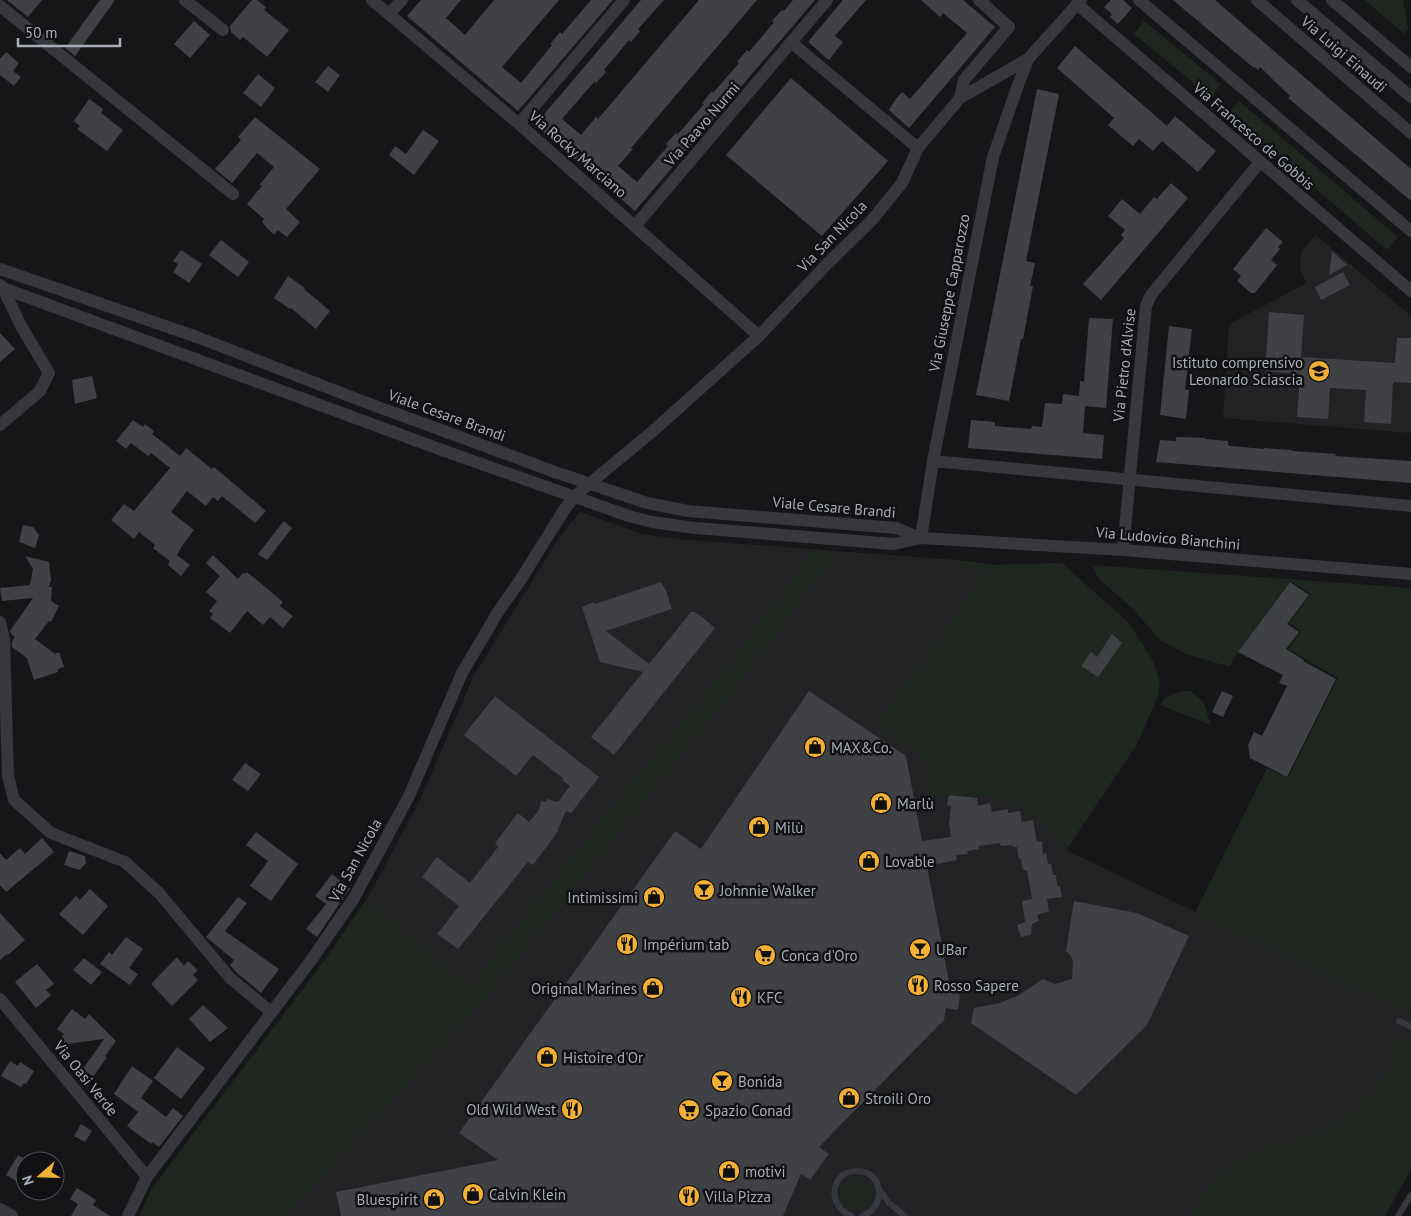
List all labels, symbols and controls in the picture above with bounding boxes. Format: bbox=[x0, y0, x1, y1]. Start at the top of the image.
street label: Via Luigi Einaudi bbox=[1296, 11, 1391, 96]
scale bar bbox=[18, 15, 120, 47]
text: 50 m bbox=[25, 23, 58, 42]
street label: Via Francesco de Gobbis bbox=[1189, 77, 1319, 194]
street label: Via Paavo Nurmi bbox=[660, 78, 744, 171]
street label: Via Rocky Marciano bbox=[524, 106, 631, 202]
street label: Via San Nicola bbox=[793, 196, 871, 276]
street label: Via Giuseppe Capparozzo bbox=[924, 212, 974, 375]
street label: Via Pietro d'Alvise bbox=[1108, 307, 1139, 424]
place label: Istituto comprensivo Leonardo Sciascia bbox=[1172, 353, 1303, 389]
school or university icon: Istituto comprensivo Leonardo Sciascia bbox=[1307, 359, 1331, 383]
street label: Viale Cesare Brandi bbox=[385, 385, 508, 445]
street label: Viale Cesare Brandi bbox=[771, 492, 896, 522]
street label: Via Ludovico Bianchini bbox=[1094, 522, 1241, 554]
shop icon: MAX&Co. bbox=[803, 735, 827, 759]
place label: MAX&Co. bbox=[831, 738, 892, 757]
shop icon: Marlù bbox=[869, 791, 893, 815]
place label: Marlù bbox=[897, 794, 934, 813]
street label: Via San Nicola bbox=[324, 815, 386, 906]
shop icon: Milù bbox=[747, 815, 771, 839]
place label: Milù bbox=[775, 818, 803, 837]
shop icon: Lovable bbox=[857, 849, 881, 873]
place label: Lovable bbox=[885, 852, 935, 871]
bar icon: Johnnie Walker bbox=[692, 878, 716, 902]
place label: Johnnie Walker bbox=[719, 881, 816, 900]
shop icon: Intimissimi bbox=[642, 885, 666, 909]
place label: Intimissimi bbox=[567, 888, 638, 907]
restaurant icon: Impérium tab bbox=[615, 932, 639, 956]
place label: Impérium tab bbox=[643, 935, 729, 954]
bar icon: UBar bbox=[908, 937, 932, 961]
place label: UBar bbox=[936, 940, 967, 959]
supermarket icon: Conca d'Oro bbox=[753, 943, 777, 967]
place label: Conca d'Oro bbox=[781, 946, 858, 965]
restaurant icon: Rosso Sapere bbox=[906, 973, 930, 997]
shop icon: Original Marines bbox=[641, 976, 665, 1000]
place label: Rosso Sapere bbox=[934, 976, 1019, 995]
place label: Original Marines bbox=[531, 979, 637, 998]
restaurant icon: KFC bbox=[729, 985, 753, 1009]
place label: KFC bbox=[757, 988, 782, 1007]
street label: Via Oasi Verde bbox=[49, 1036, 122, 1120]
shop icon: Histoire d'Or bbox=[535, 1045, 559, 1069]
place label: Histoire d'Or bbox=[563, 1048, 643, 1067]
bar icon: Bonida bbox=[710, 1069, 734, 1093]
place label: Bonida bbox=[738, 1072, 783, 1091]
shop icon: Stroili Oro bbox=[837, 1086, 861, 1110]
place label: Stroili Oro bbox=[865, 1089, 931, 1108]
restaurant icon: Old Wild West bbox=[560, 1097, 584, 1121]
supermarket icon: Spazio Conad bbox=[677, 1098, 701, 1122]
place label: Old Wild West bbox=[466, 1100, 556, 1119]
place label: Spazio Conad bbox=[705, 1101, 791, 1120]
north arrow bbox=[15, 1151, 65, 1201]
shop icon: motivi bbox=[717, 1159, 741, 1183]
place label: motivi bbox=[745, 1162, 786, 1181]
text: N bbox=[18, 1173, 38, 1188]
shop icon: Calvin Klein bbox=[461, 1182, 485, 1206]
restaurant icon: Villa Pizza bbox=[677, 1184, 701, 1208]
place label: Calvin Klein bbox=[489, 1185, 566, 1204]
shop icon: Bluespirit bbox=[422, 1187, 446, 1211]
place label: Villa Pizza bbox=[704, 1187, 771, 1206]
place label: Bluespirit bbox=[356, 1190, 418, 1209]

